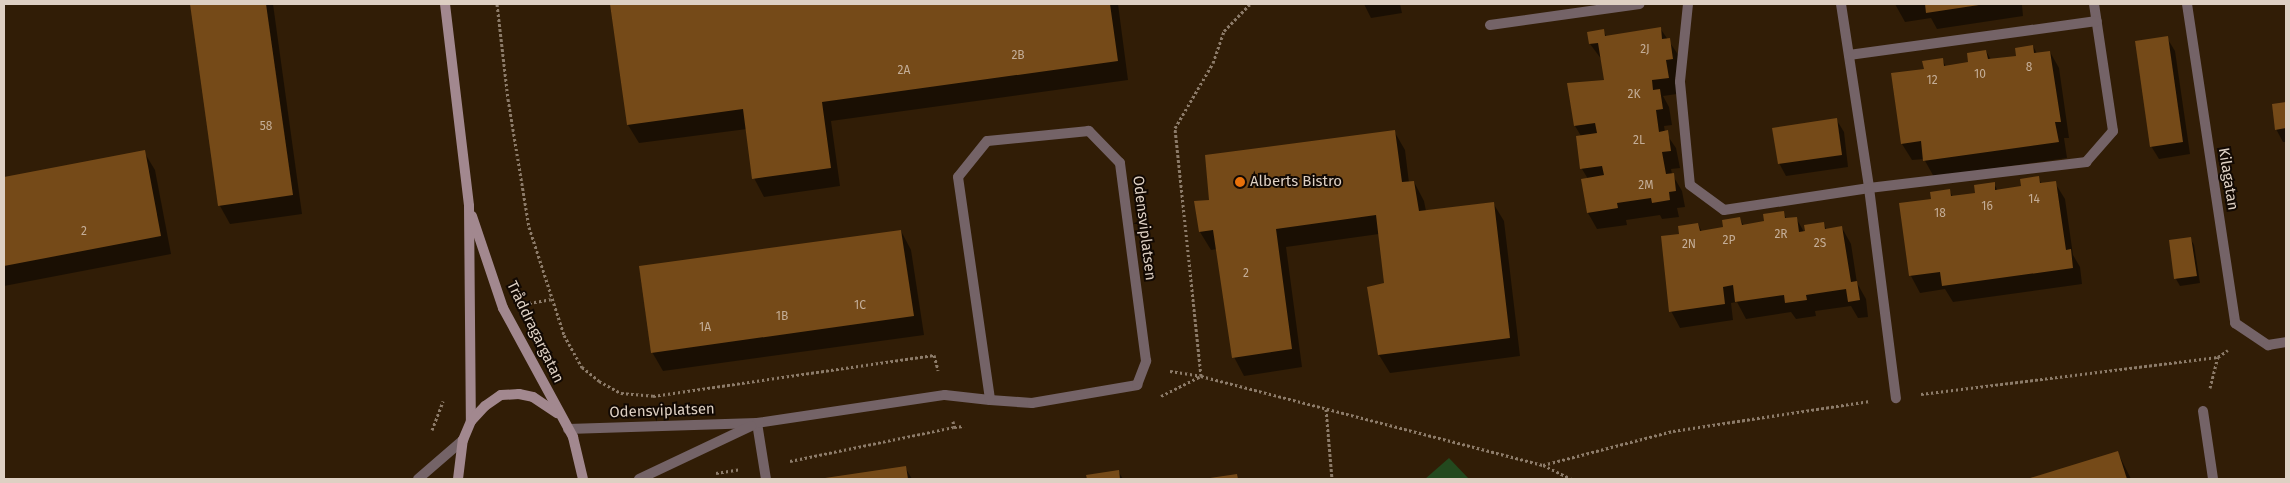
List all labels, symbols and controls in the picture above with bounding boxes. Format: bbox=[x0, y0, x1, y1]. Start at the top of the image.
house number: 2J bbox=[1640, 43, 1650, 57]
house number: 2B bbox=[1011, 49, 1025, 63]
house number: 8 bbox=[2026, 61, 2032, 75]
house number: 2A bbox=[898, 64, 910, 78]
house number: 10 bbox=[1974, 68, 1986, 82]
house number: 12 bbox=[1926, 74, 1938, 88]
house number: 2K bbox=[1627, 88, 1641, 102]
house number: 58 bbox=[260, 120, 272, 134]
house number: 2L bbox=[1633, 134, 1645, 148]
street label: Kilagatan bbox=[2214, 146, 2242, 212]
place label: Alberts Bistro bbox=[1250, 173, 1342, 191]
street label: Odensviplatsen bbox=[1129, 175, 1159, 281]
marker: Alberts Bistro bbox=[1234, 176, 1246, 188]
house number: 2M bbox=[1638, 179, 1654, 193]
house number: 14 bbox=[2028, 193, 2040, 207]
house number: 16 bbox=[1981, 200, 1993, 214]
house number: 18 bbox=[1934, 207, 1946, 221]
house number: 2 bbox=[81, 225, 87, 239]
house number: 2R bbox=[1774, 228, 1788, 242]
house number: 2P bbox=[1723, 234, 1735, 248]
house number: 2S bbox=[1814, 237, 1826, 251]
house number: 2N bbox=[1682, 238, 1696, 252]
house number: 2 bbox=[1243, 267, 1249, 281]
street label: Tråddragargatan bbox=[503, 278, 567, 386]
house number: 1C bbox=[854, 299, 866, 313]
house number: 1B bbox=[776, 310, 788, 324]
house number: 1A bbox=[699, 321, 711, 335]
street label: Odensviplatsen bbox=[609, 400, 715, 422]

